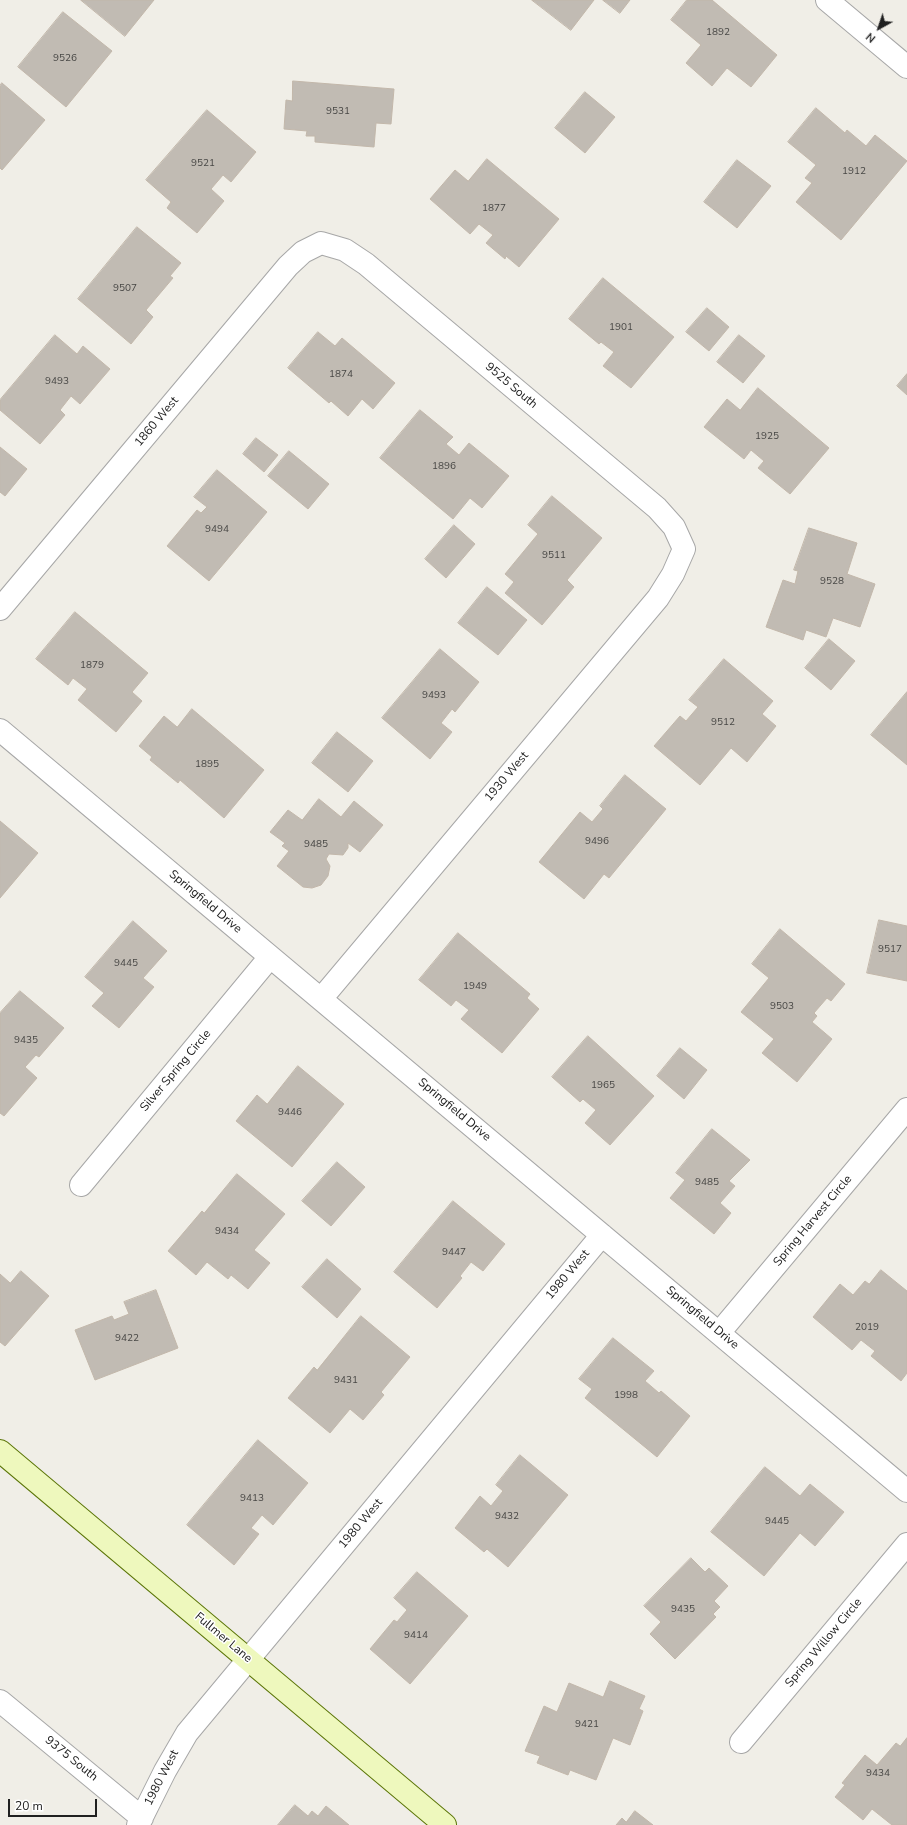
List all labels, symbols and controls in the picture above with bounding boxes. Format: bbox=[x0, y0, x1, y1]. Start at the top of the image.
north arrow bbox=[859, 8, 899, 48]
house number: 1892 bbox=[706, 27, 730, 39]
text: N bbox=[863, 29, 879, 46]
house number: 9526 bbox=[53, 53, 77, 65]
house number: 9531 bbox=[326, 106, 350, 118]
house number: 9521 bbox=[191, 158, 215, 170]
house number: 1912 bbox=[842, 166, 866, 178]
house number: 1877 bbox=[482, 203, 506, 215]
house number: 9507 bbox=[113, 283, 137, 295]
house number: 1901 bbox=[609, 322, 633, 334]
street label: 9525 South bbox=[482, 360, 540, 412]
house number: 1874 bbox=[329, 369, 353, 381]
house number: 9493 bbox=[45, 376, 69, 388]
street label: 1860 West bbox=[132, 394, 182, 450]
house number: 1925 bbox=[755, 431, 779, 443]
house number: 1896 bbox=[432, 461, 456, 473]
house number: 9494 bbox=[205, 524, 229, 536]
house number: 9511 bbox=[542, 550, 566, 562]
house number: 9528 bbox=[820, 576, 844, 588]
house number: 1879 bbox=[80, 660, 104, 672]
house number: 9493 bbox=[422, 690, 446, 702]
house number: 9512 bbox=[711, 717, 735, 729]
street label: 1930 West bbox=[482, 749, 532, 805]
house number: 1895 bbox=[195, 759, 219, 771]
house number: 9496 bbox=[585, 836, 609, 848]
house number: 9485 bbox=[304, 839, 328, 851]
street label: Springfield Drive bbox=[166, 867, 244, 937]
house number: 9517 bbox=[878, 944, 902, 956]
house number: 9445 bbox=[114, 958, 138, 970]
house number: 1949 bbox=[463, 981, 487, 993]
house number: 9503 bbox=[770, 1001, 794, 1013]
street label: Silver Spring Circle bbox=[138, 1027, 214, 1115]
house number: 9435 bbox=[14, 1035, 38, 1047]
street label: Springfield Drive bbox=[415, 1075, 493, 1145]
house number: 1965 bbox=[591, 1080, 615, 1092]
house number: 9446 bbox=[278, 1107, 302, 1119]
street label: Spring Harvest Circle bbox=[771, 1173, 855, 1269]
house number: 9485 bbox=[695, 1177, 719, 1189]
house number: 9434 bbox=[215, 1226, 239, 1238]
house number: 9447 bbox=[442, 1247, 466, 1259]
street label: 1980 West bbox=[543, 1247, 593, 1303]
street label: Springfield Drive bbox=[663, 1283, 741, 1353]
house number: 2019 bbox=[855, 1322, 879, 1334]
house number: 9422 bbox=[115, 1333, 139, 1345]
house number: 9431 bbox=[334, 1375, 358, 1387]
house number: 1998 bbox=[614, 1390, 638, 1402]
house number: 9413 bbox=[240, 1493, 264, 1505]
street label: 1980 West bbox=[336, 1496, 386, 1552]
house number: 9432 bbox=[495, 1511, 519, 1523]
house number: 9445 bbox=[765, 1516, 789, 1528]
street label: Spring Willow Circle bbox=[783, 1596, 865, 1690]
house number: 9435 bbox=[671, 1604, 695, 1616]
street label: Fullmer Lane bbox=[191, 1610, 255, 1666]
house number: 9414 bbox=[404, 1630, 428, 1642]
house number: 9421 bbox=[575, 1719, 599, 1731]
street label: 9375 South bbox=[42, 1733, 100, 1785]
street label: 1980 West bbox=[142, 1748, 182, 1808]
house number: 9434 bbox=[866, 1768, 890, 1780]
scale bar bbox=[10, 1791, 99, 1817]
text: 20 m bbox=[15, 1798, 43, 1814]

